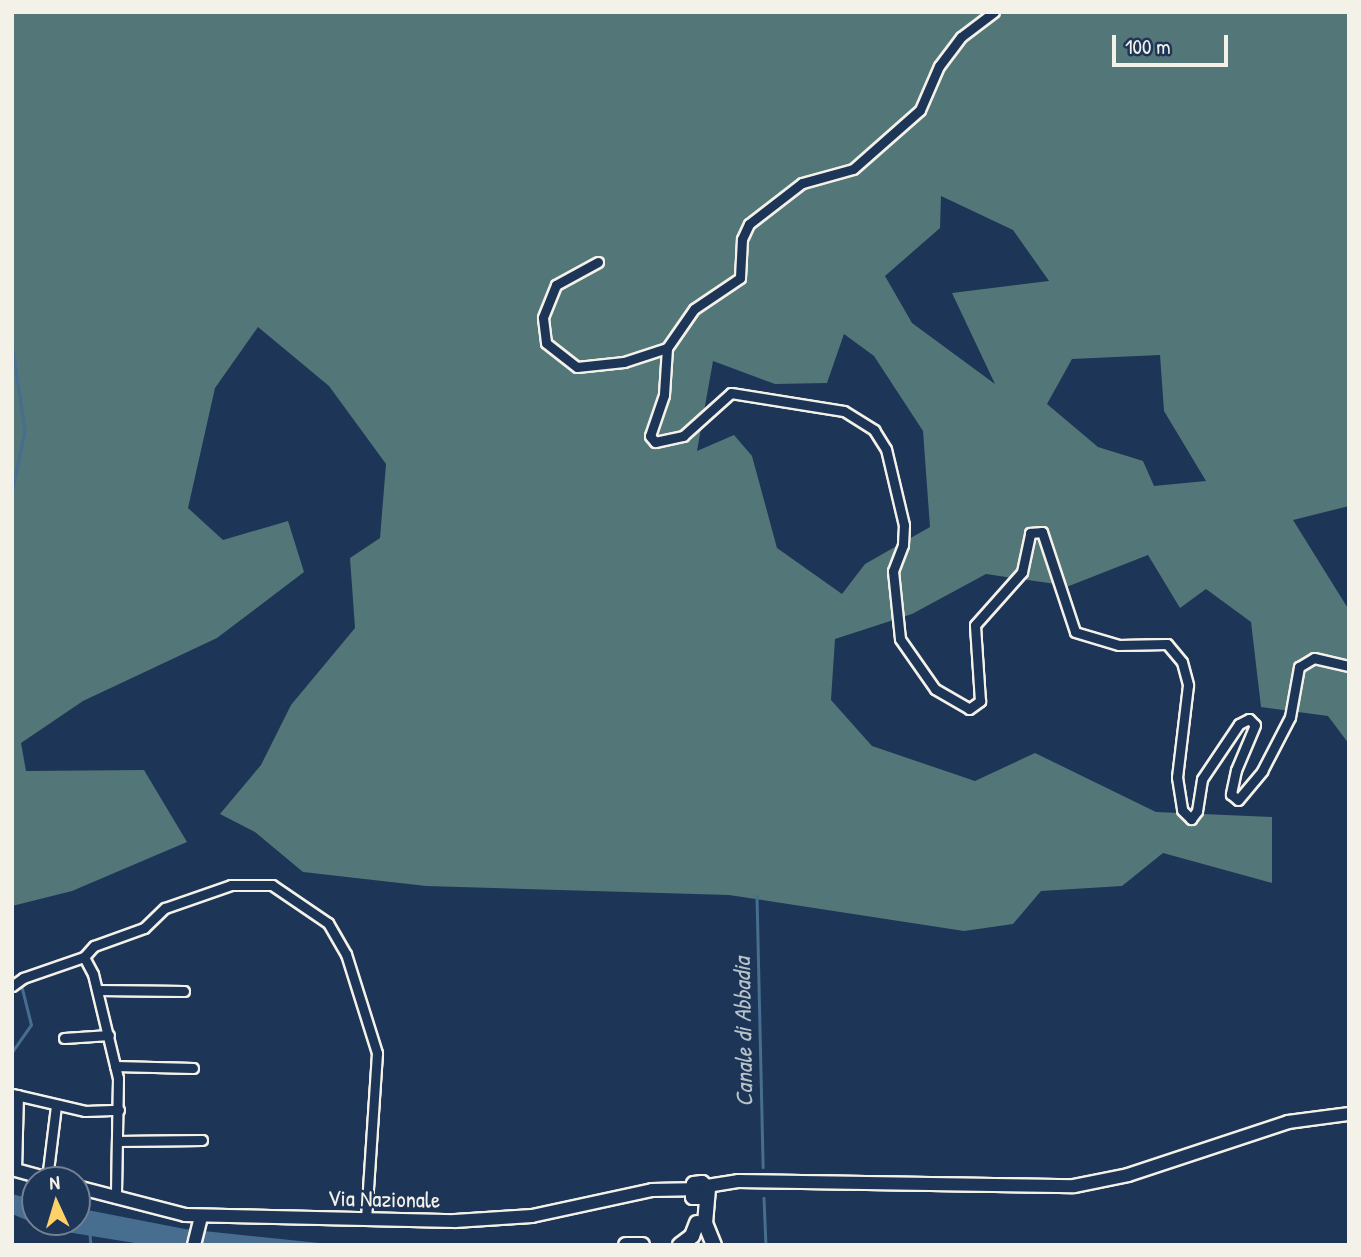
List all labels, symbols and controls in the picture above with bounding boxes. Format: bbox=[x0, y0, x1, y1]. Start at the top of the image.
scale bar bbox=[1116, 21, 1232, 65]
text: 100 m bbox=[1125, 32, 1171, 61]
water label: Canale di Abbadia bbox=[727, 957, 759, 1107]
north arrow bbox=[21, 1166, 91, 1236]
text: N bbox=[49, 1169, 61, 1195]
street label: Via Nazionale bbox=[327, 1184, 441, 1214]

